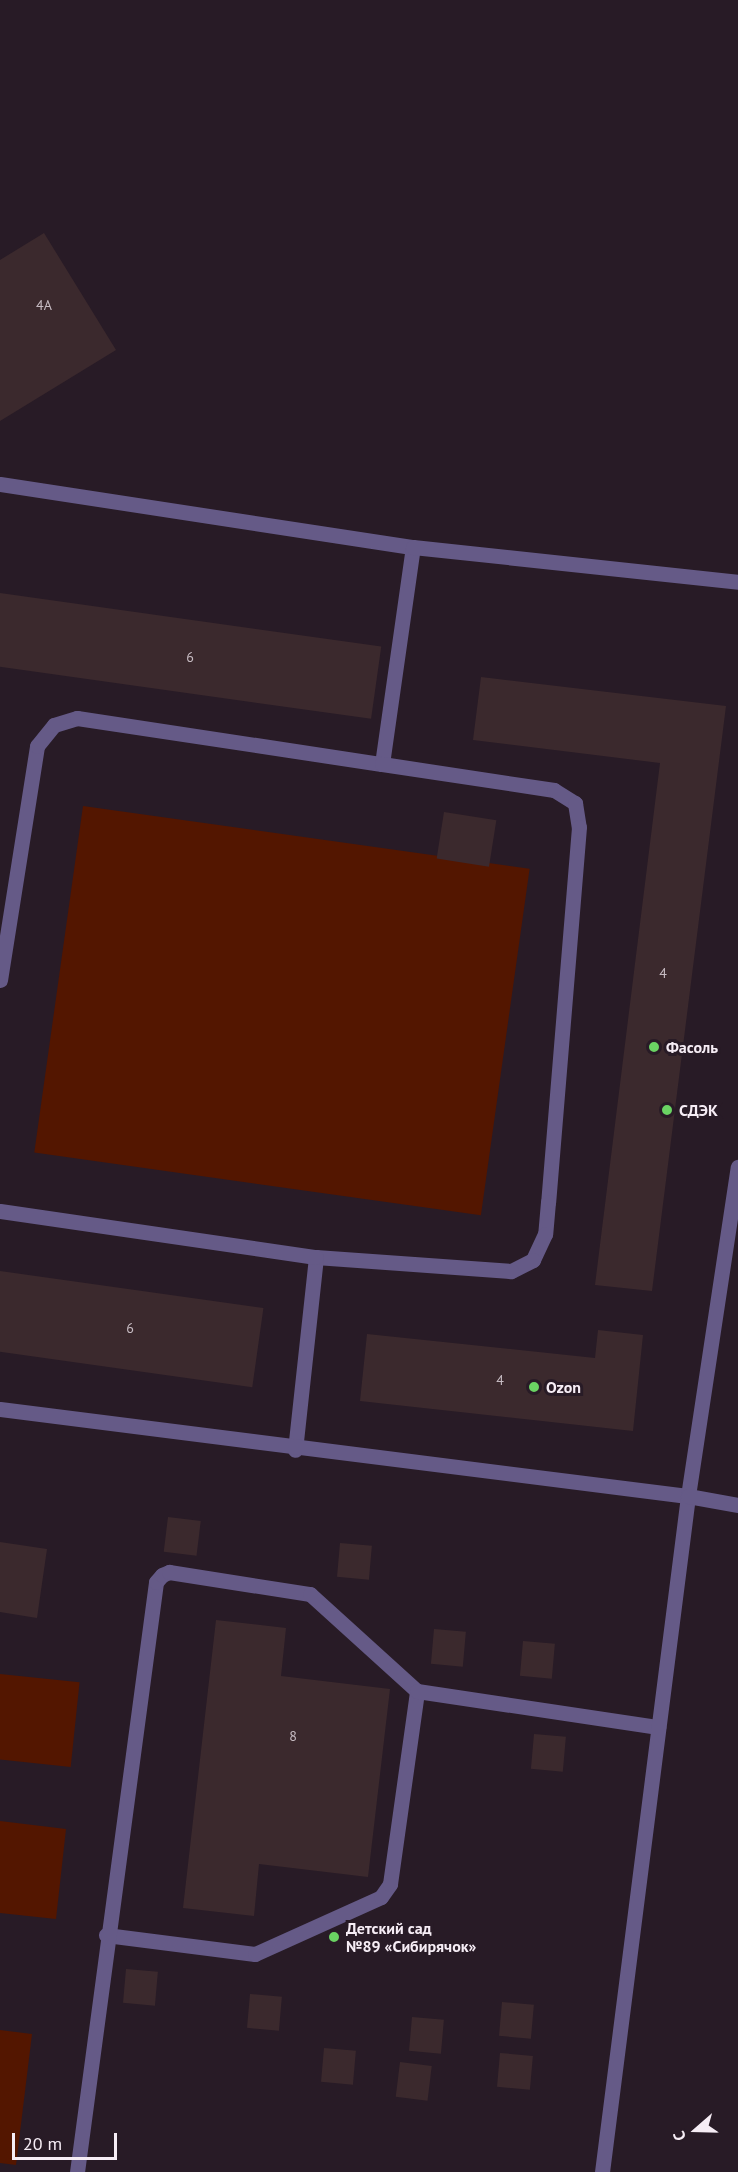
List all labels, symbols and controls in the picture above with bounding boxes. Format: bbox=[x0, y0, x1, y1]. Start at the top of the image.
house number: 4А bbox=[36, 297, 52, 313]
house number: 6 bbox=[186, 649, 194, 665]
house number: 4 bbox=[659, 965, 667, 981]
place label: Фасоль bbox=[666, 1037, 718, 1057]
marker: Фасоль bbox=[647, 1040, 661, 1054]
place label: СДЭК bbox=[679, 1100, 718, 1120]
marker: СДЭК bbox=[660, 1103, 674, 1117]
house number: 6 bbox=[126, 1320, 134, 1336]
house number: 4 bbox=[496, 1372, 504, 1388]
place label: Ozon bbox=[546, 1377, 581, 1397]
marker: Ozon bbox=[527, 1380, 541, 1394]
house number: 8 bbox=[289, 1728, 297, 1744]
place label: Детский сад №89 «Сибирячок» bbox=[346, 1918, 476, 1956]
marker: Детский сад №89 «Сибирячок» bbox=[327, 1930, 341, 1944]
north arrow bbox=[666, 2100, 726, 2160]
scale bar bbox=[15, 2121, 120, 2159]
text: С bbox=[668, 2129, 690, 2144]
text: 20 m bbox=[23, 2132, 62, 2155]

